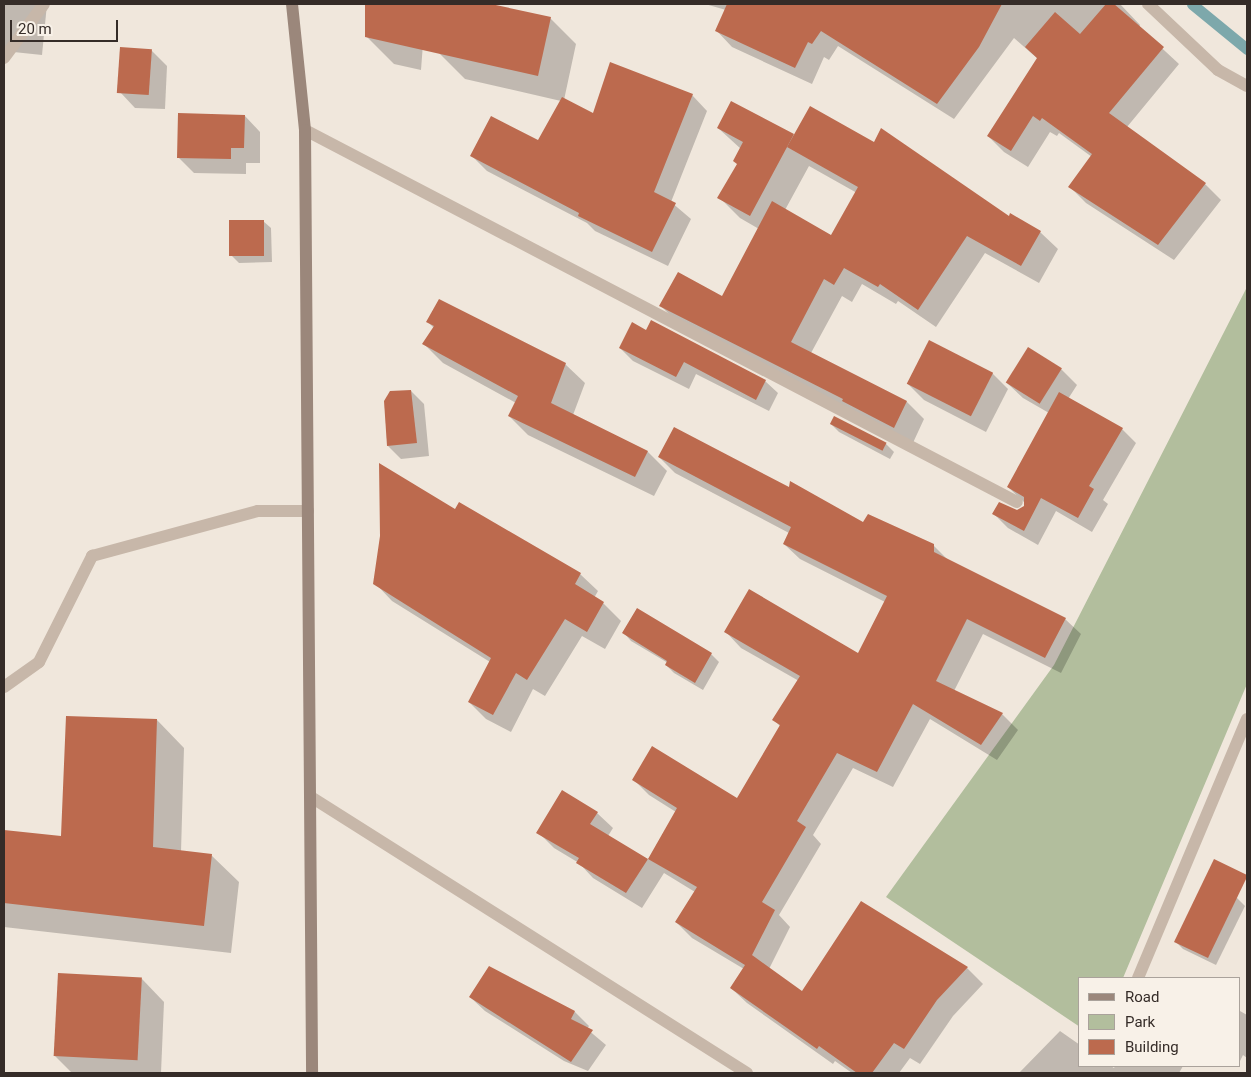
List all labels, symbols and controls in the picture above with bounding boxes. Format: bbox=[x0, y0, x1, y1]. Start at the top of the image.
scale bar bbox=[12, 10, 120, 42]
text: 20 m bbox=[18, 20, 52, 38]
legend bbox=[1078, 977, 1241, 1067]
text: Road bbox=[1125, 988, 1159, 1006]
text: Park bbox=[1125, 1013, 1155, 1031]
text: Building bbox=[1125, 1038, 1179, 1056]

